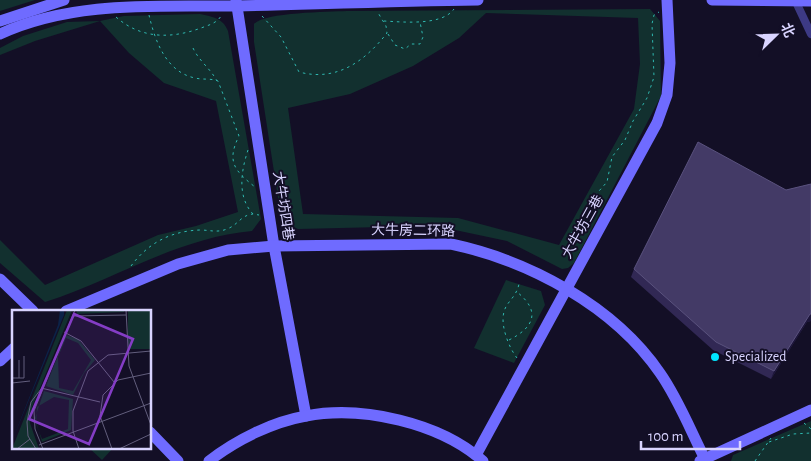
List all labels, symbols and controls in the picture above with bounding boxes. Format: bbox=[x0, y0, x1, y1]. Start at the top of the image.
north arrow bbox=[751, 10, 801, 60]
text: 北 bbox=[778, 21, 797, 39]
street label: 大牛坊四巷 bbox=[271, 170, 297, 242]
street label: 大牛坊三巷 bbox=[558, 192, 606, 261]
street label: 大牛房二环路 bbox=[371, 222, 455, 239]
inset map bbox=[12, 310, 151, 448]
place label: Specialized bbox=[725, 350, 787, 364]
marker: Specialized bbox=[709, 351, 721, 363]
scale bar bbox=[641, 418, 740, 450]
text: 100 m bbox=[648, 429, 683, 444]

